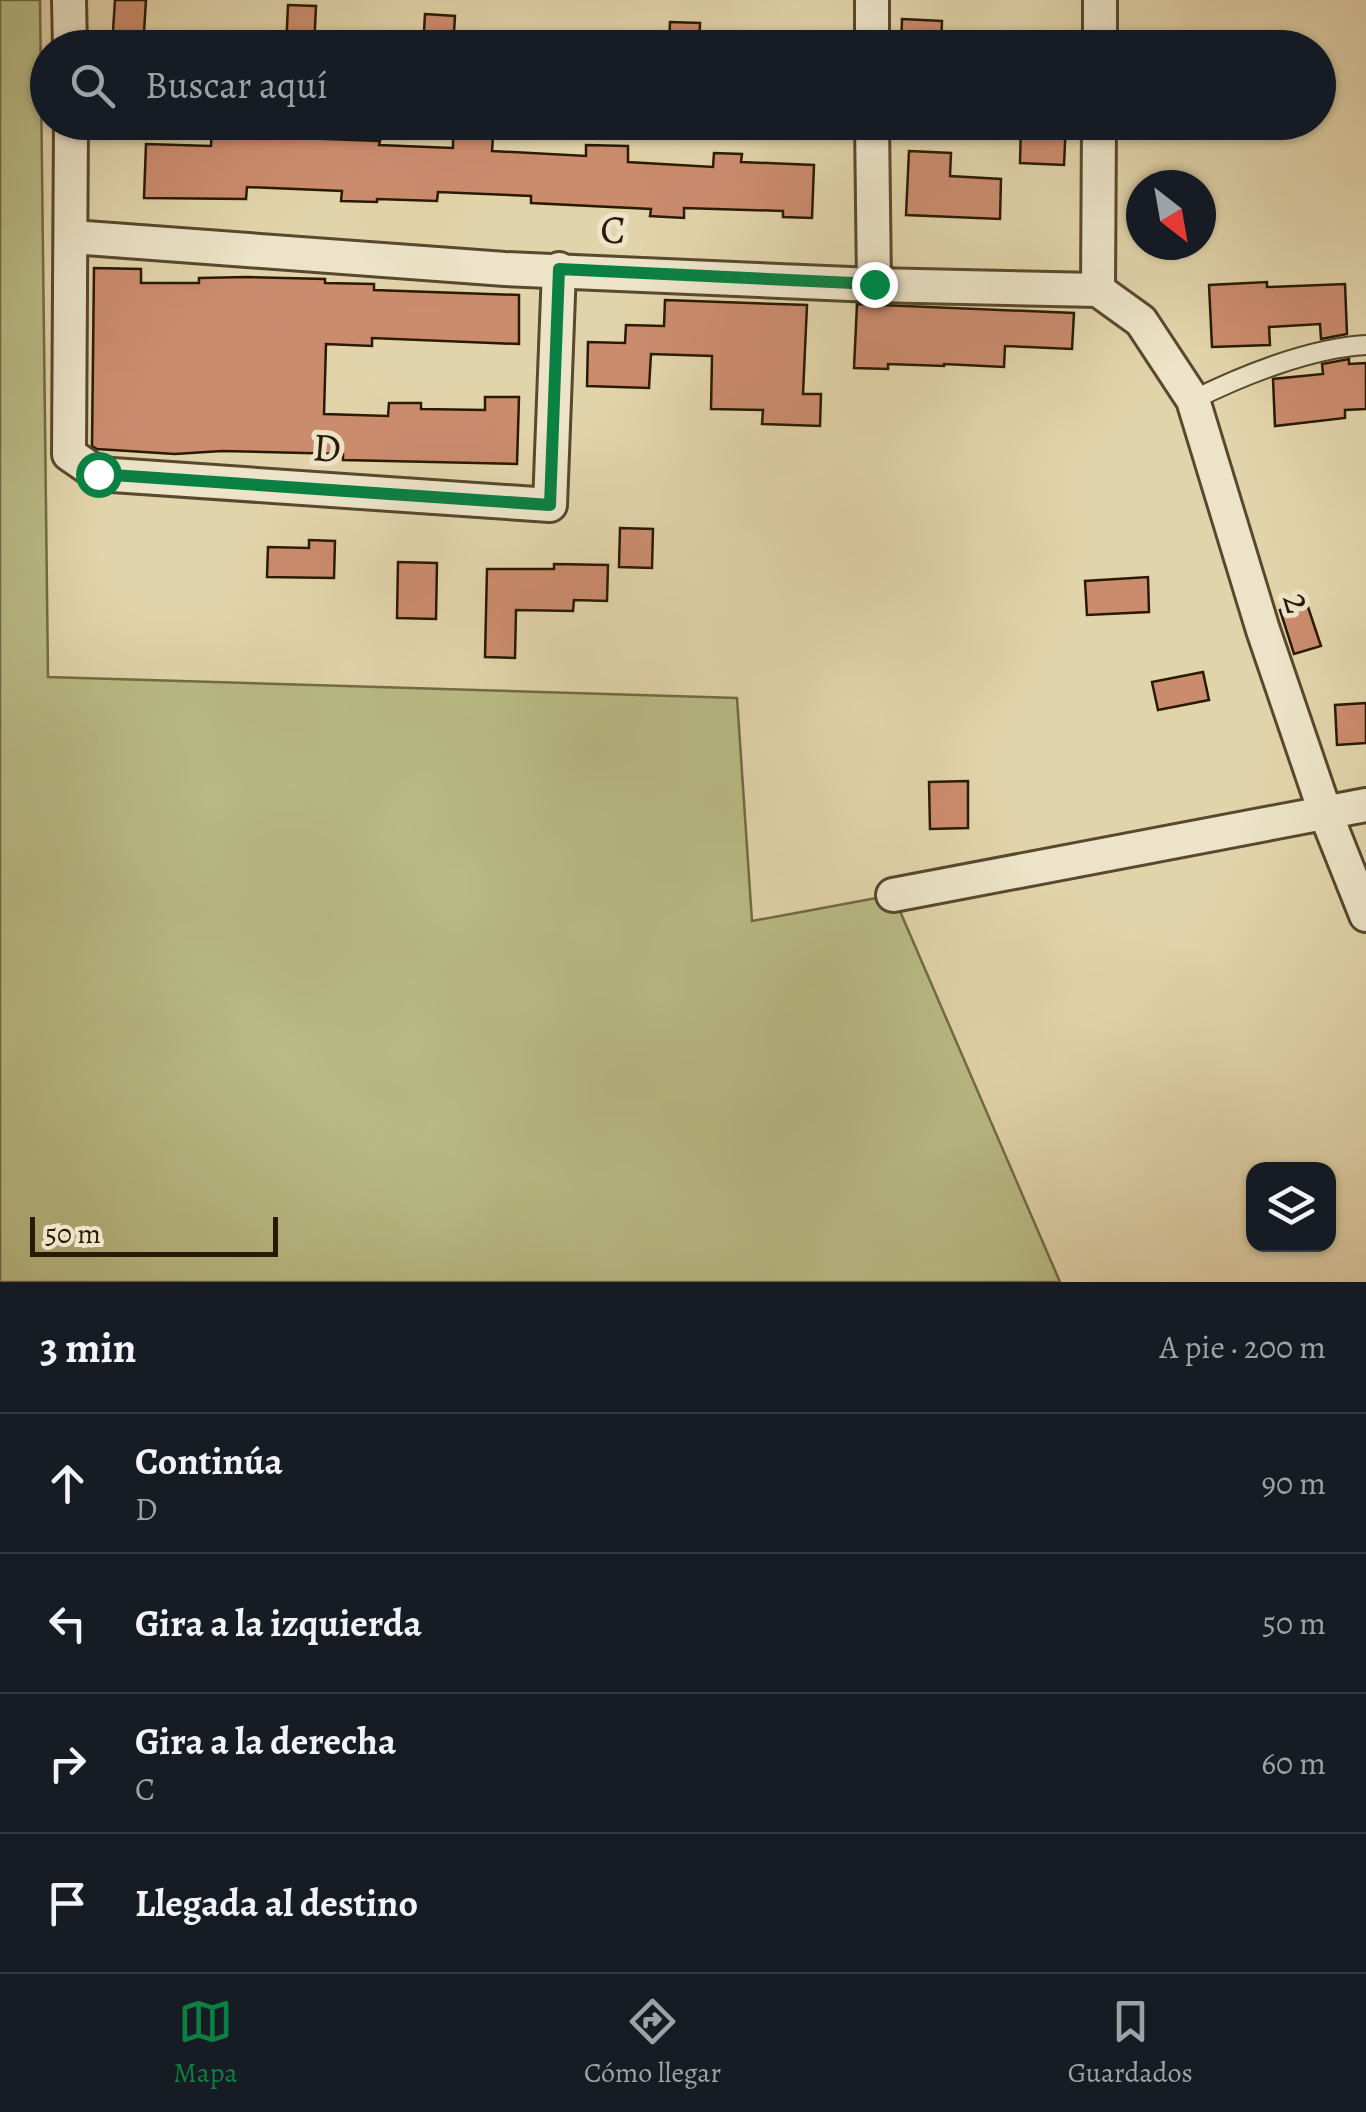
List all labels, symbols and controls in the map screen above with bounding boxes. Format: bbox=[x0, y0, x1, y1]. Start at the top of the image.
search box bbox=[30, 30, 1336, 140]
icon: search bbox=[65, 58, 120, 113]
text: Buscar aquí bbox=[145, 59, 328, 111]
north arrow bbox=[1126, 170, 1216, 260]
street label: C bbox=[599, 201, 627, 258]
route end bbox=[852, 262, 898, 308]
street label: D bbox=[311, 419, 343, 476]
route start bbox=[76, 452, 122, 498]
street label: 2 bbox=[1269, 585, 1328, 619]
map controls bbox=[1246, 1162, 1336, 1252]
button: layers bbox=[1246, 1162, 1336, 1252]
scale bar bbox=[30, 1212, 278, 1256]
text: 50 m bbox=[45, 1215, 101, 1253]
text: 3 min bbox=[40, 1319, 136, 1376]
text: A pie · 200 m bbox=[1159, 1325, 1326, 1369]
text: Continúa bbox=[135, 1435, 283, 1487]
icon: ahead bbox=[40, 1456, 95, 1511]
text: 90 m bbox=[1261, 1461, 1326, 1505]
text: D bbox=[135, 1487, 158, 1531]
icon: left bbox=[40, 1596, 95, 1651]
text: Gira a la izquierda bbox=[135, 1597, 422, 1649]
text: 50 m bbox=[1262, 1601, 1326, 1645]
text: Gira a la derecha bbox=[135, 1715, 396, 1767]
icon: right bbox=[40, 1736, 95, 1791]
text: 60 m bbox=[1261, 1741, 1326, 1785]
text: C bbox=[135, 1767, 155, 1811]
icon: arrive bbox=[40, 1876, 95, 1931]
text: Llegada al destino bbox=[135, 1877, 418, 1929]
tab: Mapa bbox=[173, 1994, 238, 2092]
tab: Cómo llegar bbox=[584, 1994, 721, 2092]
tab: Guardados bbox=[1068, 1994, 1193, 2092]

